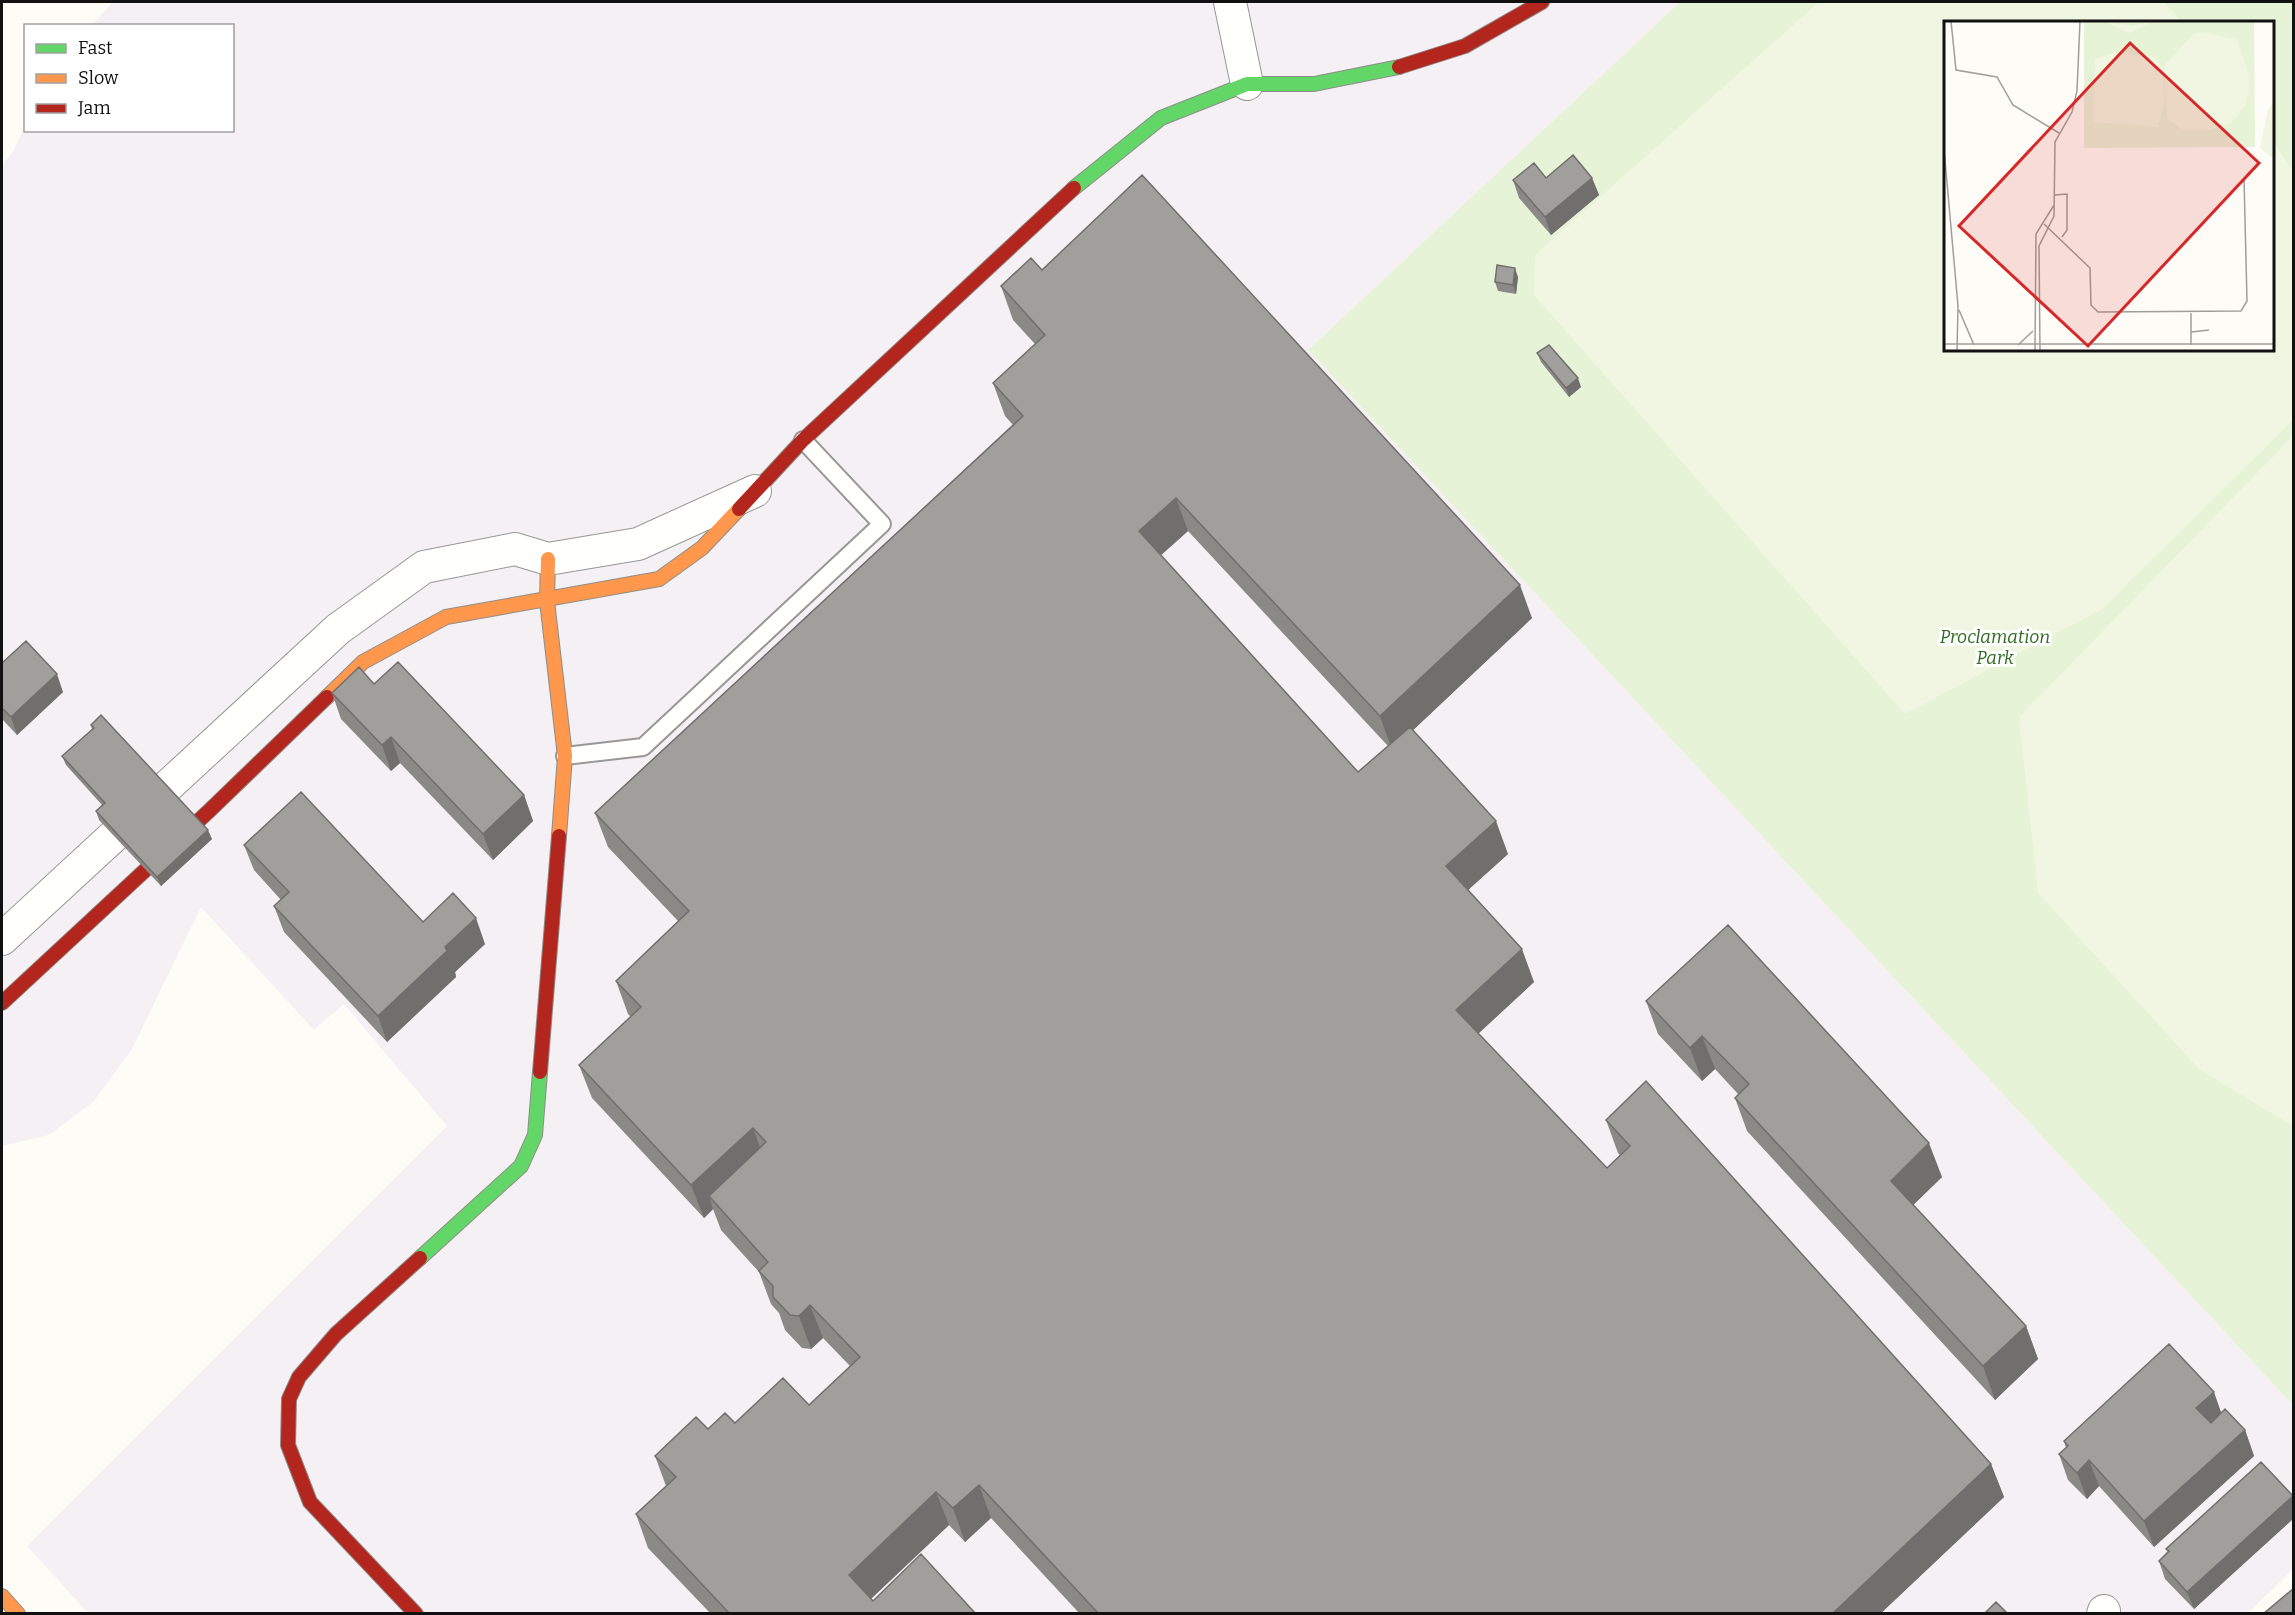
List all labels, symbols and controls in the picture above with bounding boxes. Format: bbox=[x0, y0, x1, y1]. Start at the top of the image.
inset map bbox=[1944, 21, 2274, 351]
legend bbox=[24, 24, 234, 132]
text: Fast bbox=[78, 37, 113, 59]
text: Slow bbox=[78, 67, 119, 89]
text: Jam bbox=[77, 97, 111, 119]
park label: Proclamation Park bbox=[1940, 626, 2050, 669]

